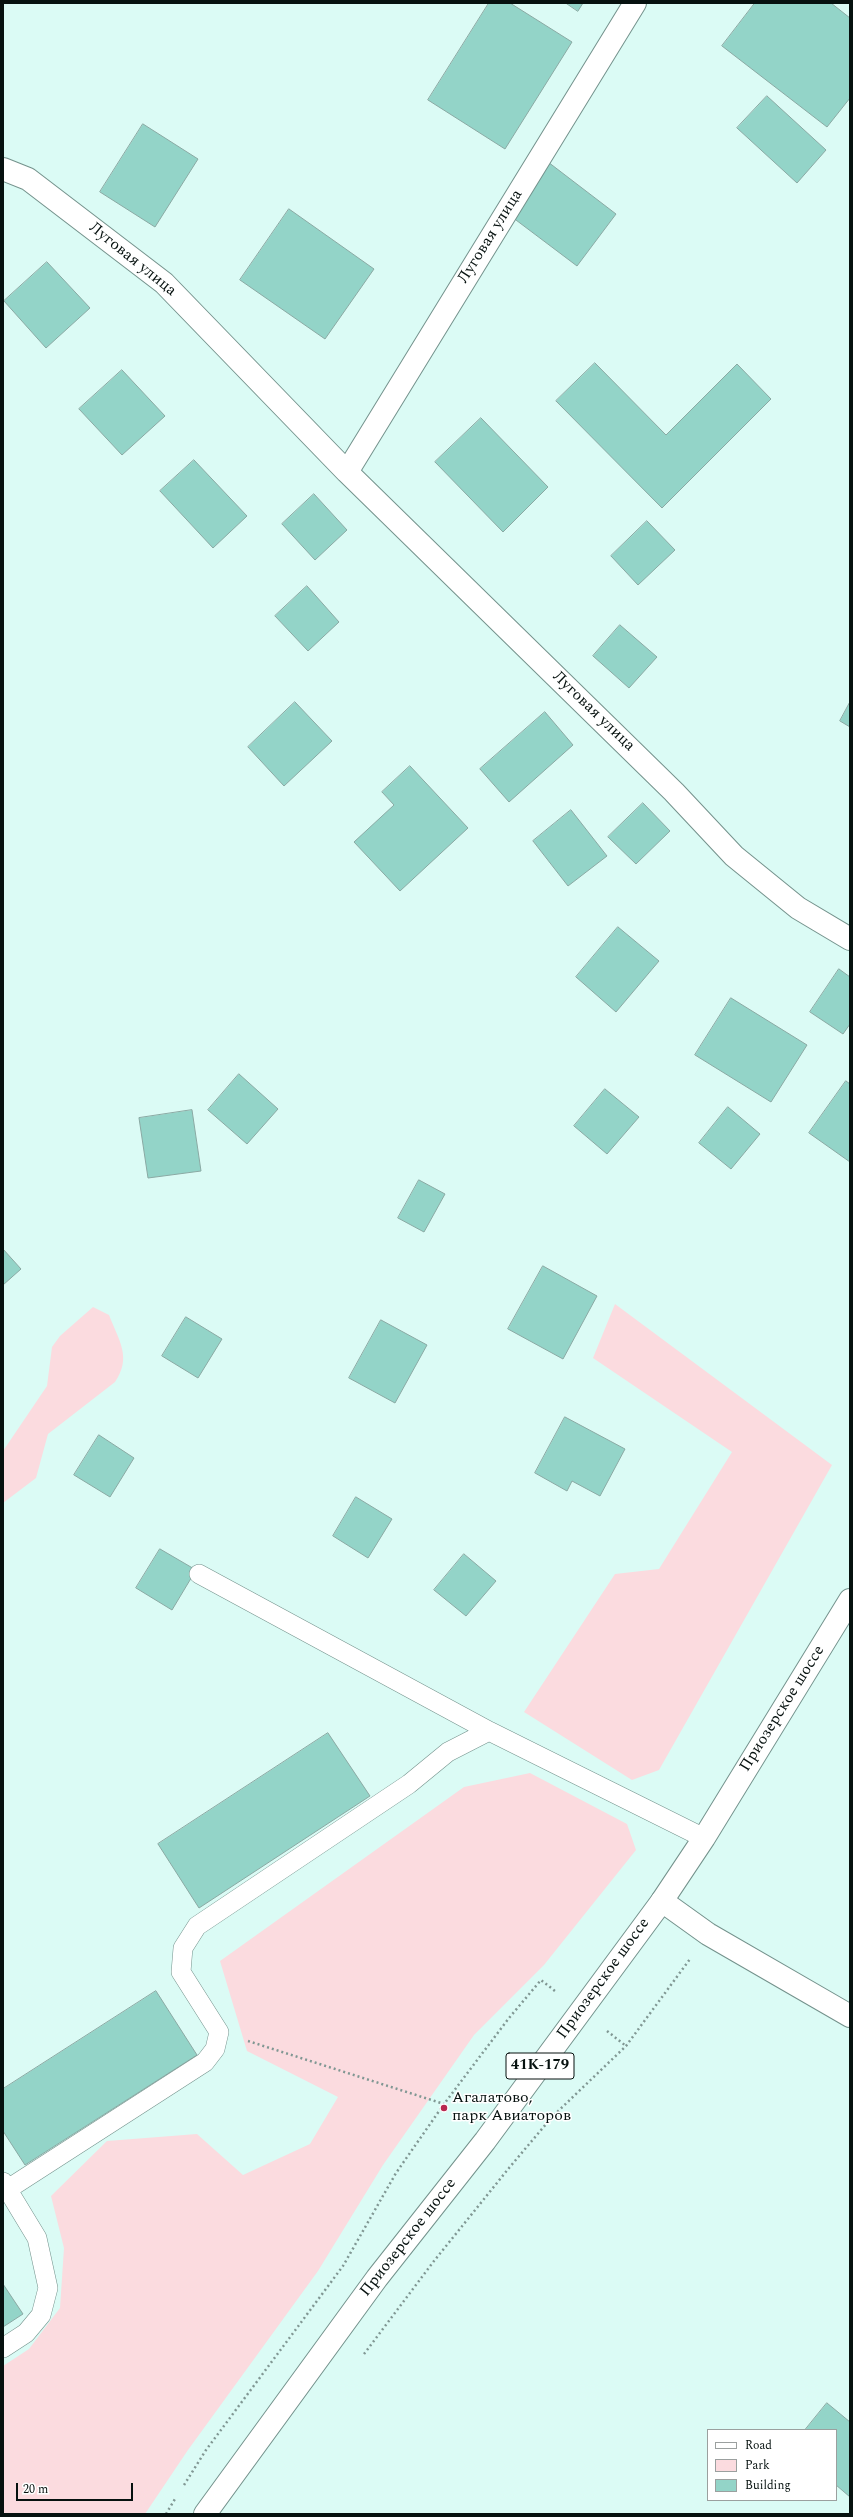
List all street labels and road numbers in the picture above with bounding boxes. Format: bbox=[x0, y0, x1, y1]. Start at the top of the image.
street label: Луговая улица bbox=[454, 186, 528, 288]
street label: Луговая улица bbox=[84, 219, 180, 301]
street label: Луговая улица bbox=[548, 668, 638, 756]
street label: Приозерское шоссе bbox=[736, 1642, 830, 1776]
street label: Приозерское шоссе bbox=[554, 1915, 654, 2043]
road number: 41К-179 bbox=[506, 2053, 574, 2079]
street label: Приозерское шоссе bbox=[357, 2175, 461, 2301]

